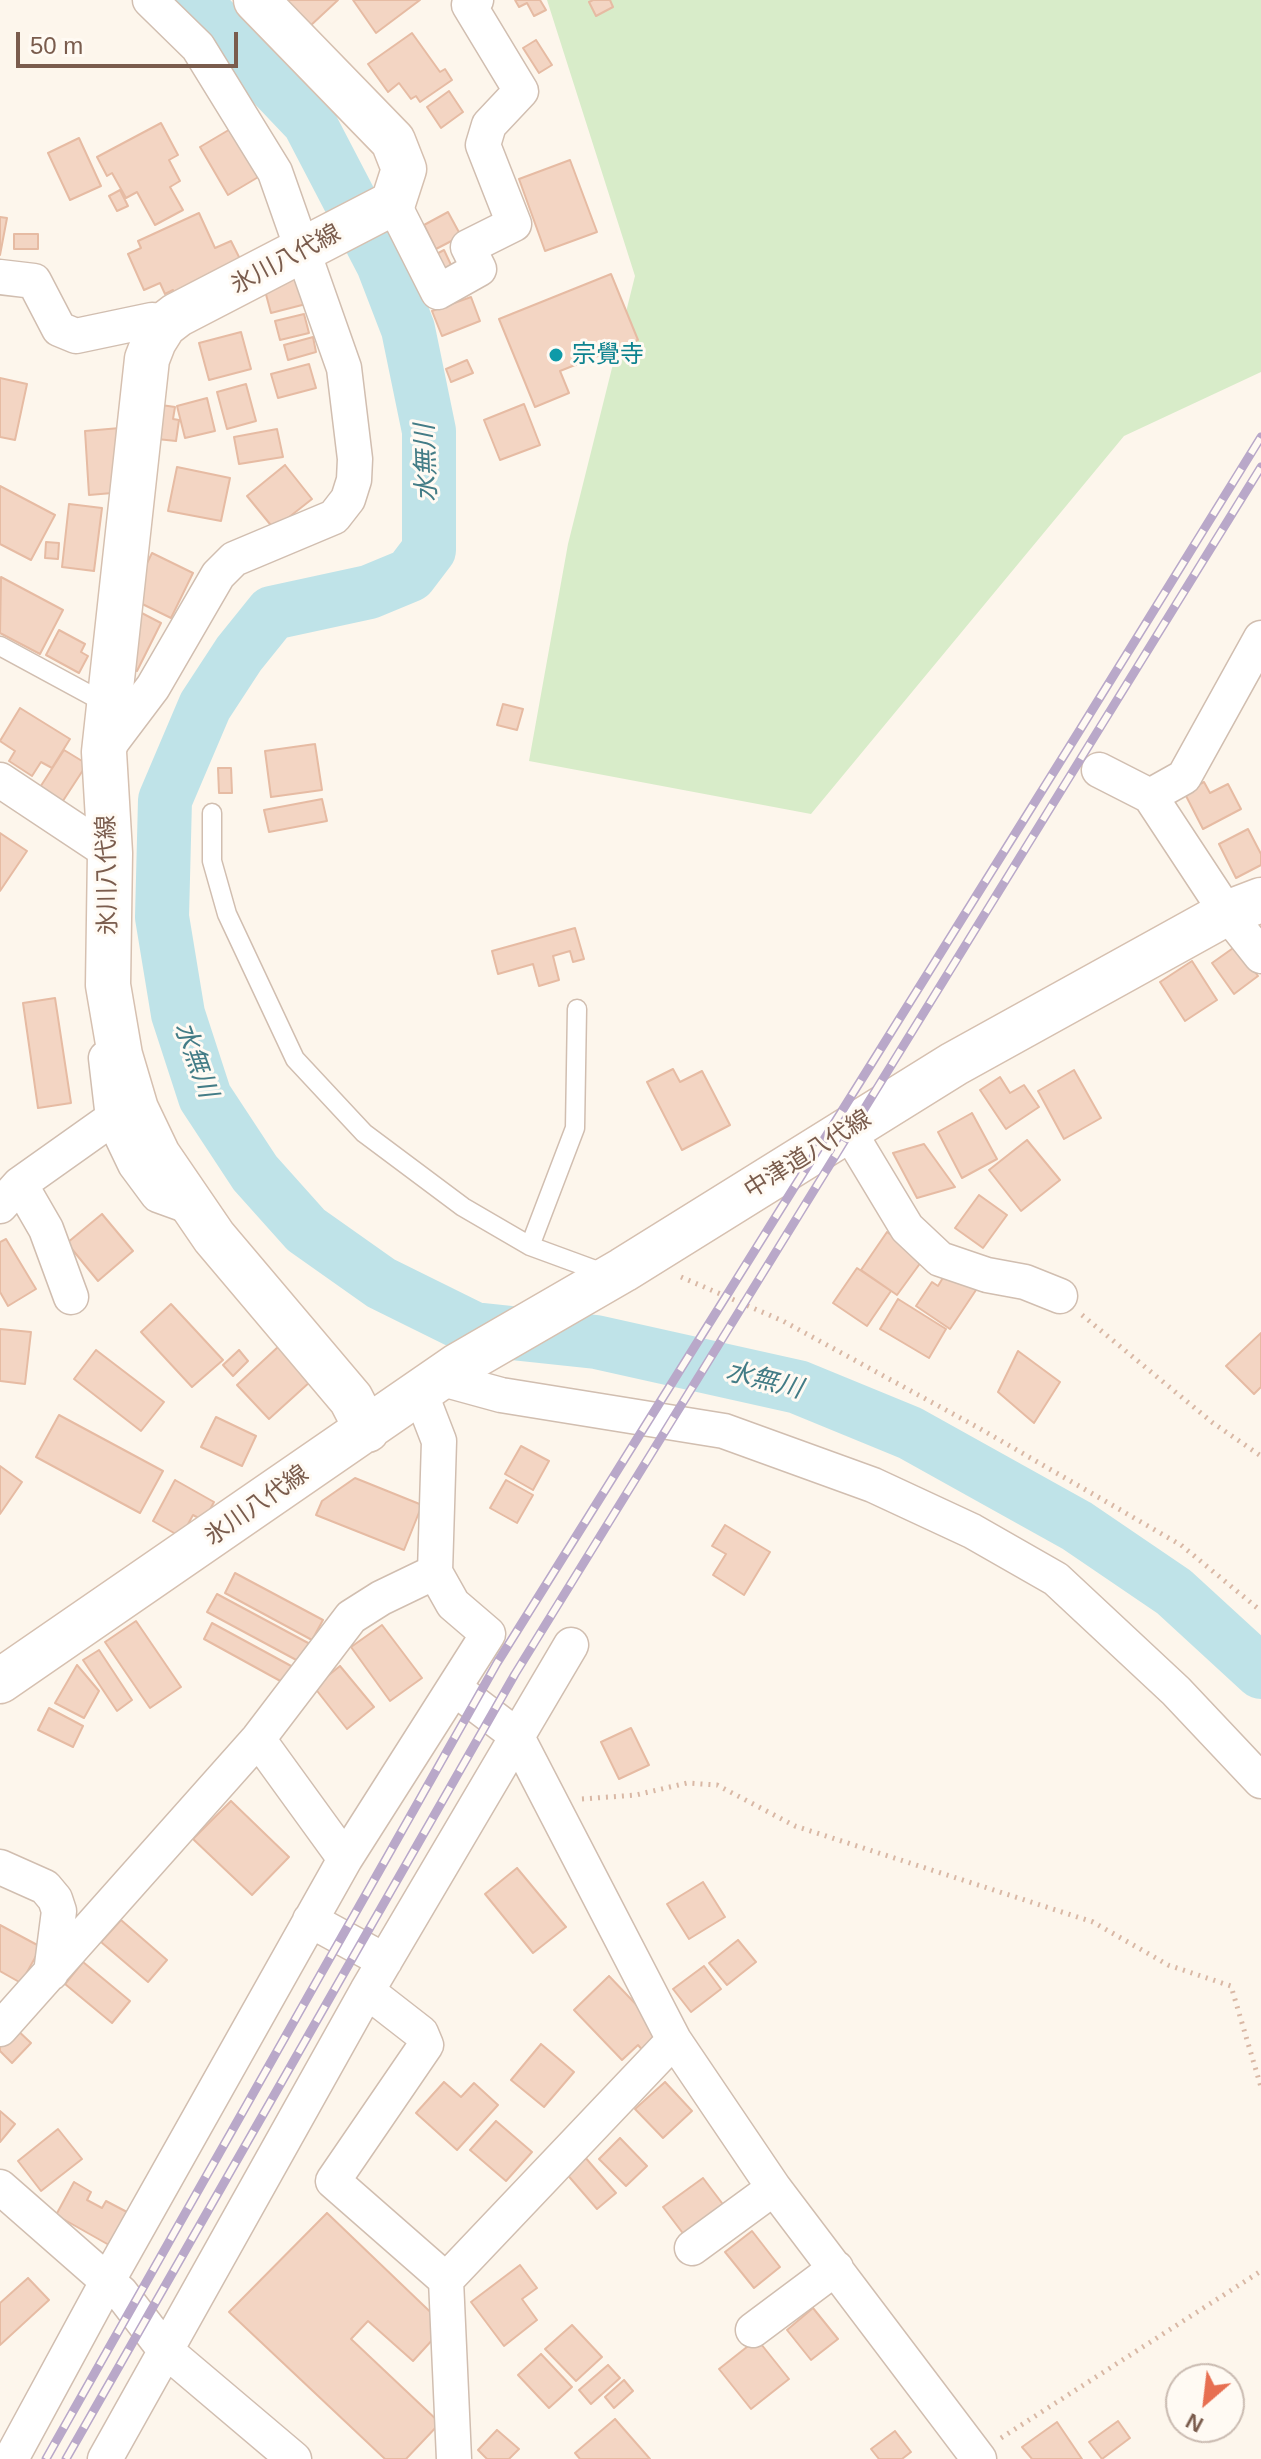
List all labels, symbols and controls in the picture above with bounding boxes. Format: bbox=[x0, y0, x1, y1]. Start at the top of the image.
scale bar bbox=[20, 16, 242, 66]
text: 50 m bbox=[30, 32, 83, 59]
street label: 氷川八代線 bbox=[226, 219, 346, 301]
place label: 宗覺寺 bbox=[572, 341, 644, 369]
marker: 宗覺寺 bbox=[547, 346, 565, 364]
water label: 水無川 bbox=[410, 423, 444, 503]
street label: 氷川八代線 bbox=[93, 815, 123, 935]
water label: 水無川 bbox=[167, 1018, 223, 1102]
street label: 中津道八代線 bbox=[739, 1105, 877, 1205]
water label: 水無川 bbox=[722, 1356, 806, 1406]
street label: 氷川八代線 bbox=[200, 1460, 314, 1552]
north arrow bbox=[1165, 2363, 1245, 2443]
text: N bbox=[1182, 2408, 1207, 2438]

